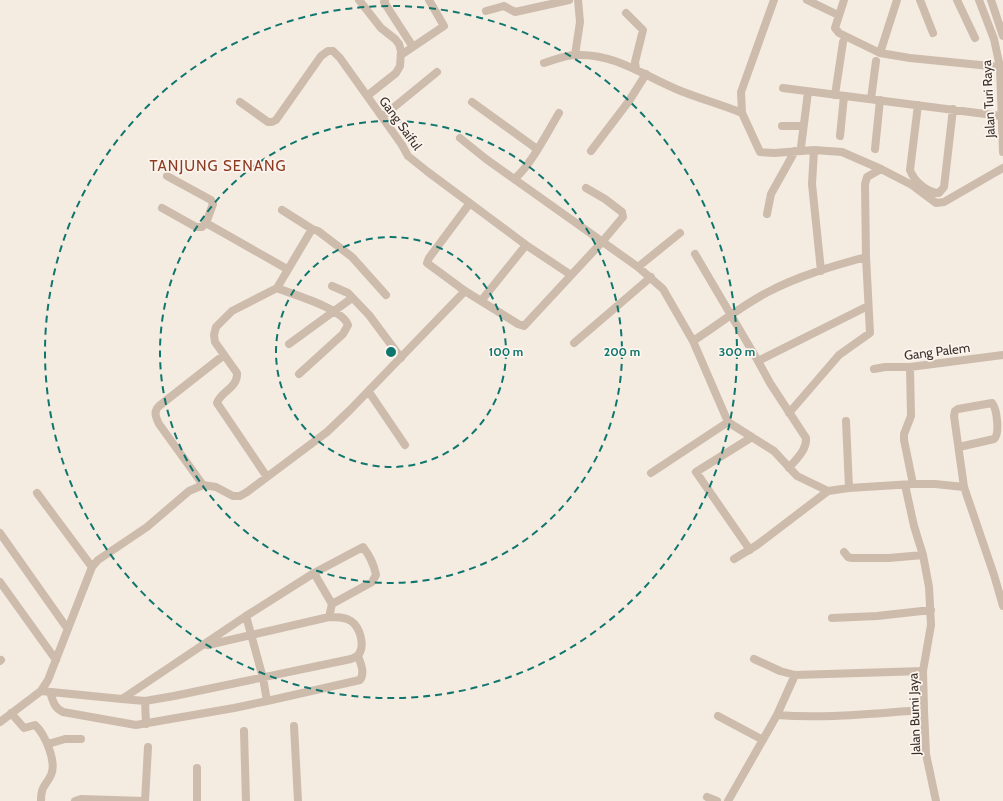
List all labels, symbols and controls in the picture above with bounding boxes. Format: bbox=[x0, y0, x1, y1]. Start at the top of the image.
street label: Jalan Turi Raya bbox=[978, 59, 998, 139]
street label: Gang Saiful bbox=[376, 93, 426, 153]
district label: TANJUNG SENANG bbox=[149, 157, 287, 175]
street label: Gang Palem bbox=[903, 339, 971, 363]
text: 100 m bbox=[489, 344, 523, 359]
text: 200 m bbox=[604, 344, 640, 359]
text: 300 m bbox=[719, 344, 755, 359]
centre of rings bbox=[384, 345, 398, 359]
street label: Jalan Bumi Jaya bbox=[905, 672, 923, 756]

